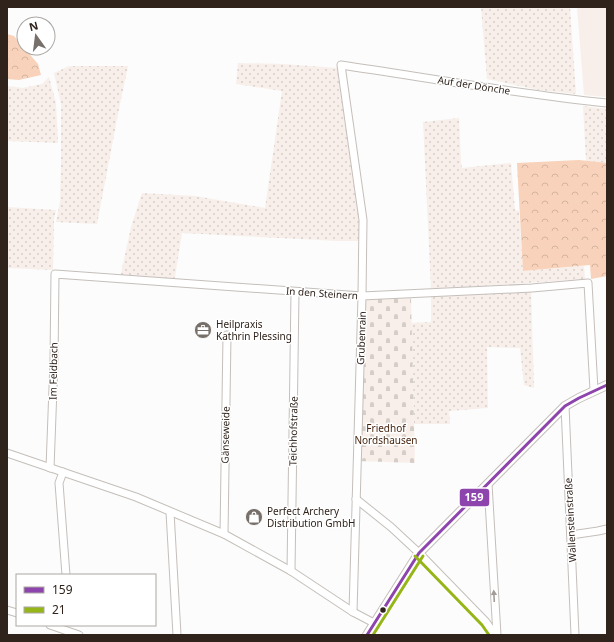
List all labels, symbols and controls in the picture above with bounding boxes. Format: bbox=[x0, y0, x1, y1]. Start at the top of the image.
north arrow bbox=[16, 16, 56, 56]
text: N bbox=[27, 17, 40, 34]
street label: Auf der Dönche bbox=[437, 72, 512, 98]
street label: In den Steinern bbox=[285, 283, 359, 303]
street label: Grubenrain bbox=[353, 311, 369, 365]
place label: Heilpraxis Kathrin Plessing bbox=[216, 317, 292, 343]
office icon: Heilpraxis Kathrin Plessing bbox=[193, 320, 213, 340]
street label: Im Feldbach bbox=[45, 342, 61, 400]
street label: Teichhofstraße bbox=[285, 396, 301, 466]
street label: Gänseweide bbox=[218, 406, 233, 464]
park label: Friedhof Nordshausen bbox=[354, 421, 418, 447]
street label: Wallensteinstraße bbox=[561, 477, 579, 563]
line badge: 159 bbox=[459, 488, 490, 507]
text: 159 bbox=[465, 489, 483, 504]
place label: Perfect Archery Distribution GmbH bbox=[267, 504, 356, 530]
shop icon: Perfect Archery Distribution GmbH bbox=[244, 507, 264, 527]
legend bbox=[16, 574, 156, 626]
text: 159 bbox=[52, 581, 73, 598]
one-way arrow bbox=[491, 590, 498, 602]
text: 21 bbox=[52, 601, 66, 618]
unlabelled marker bbox=[378, 605, 388, 615]

